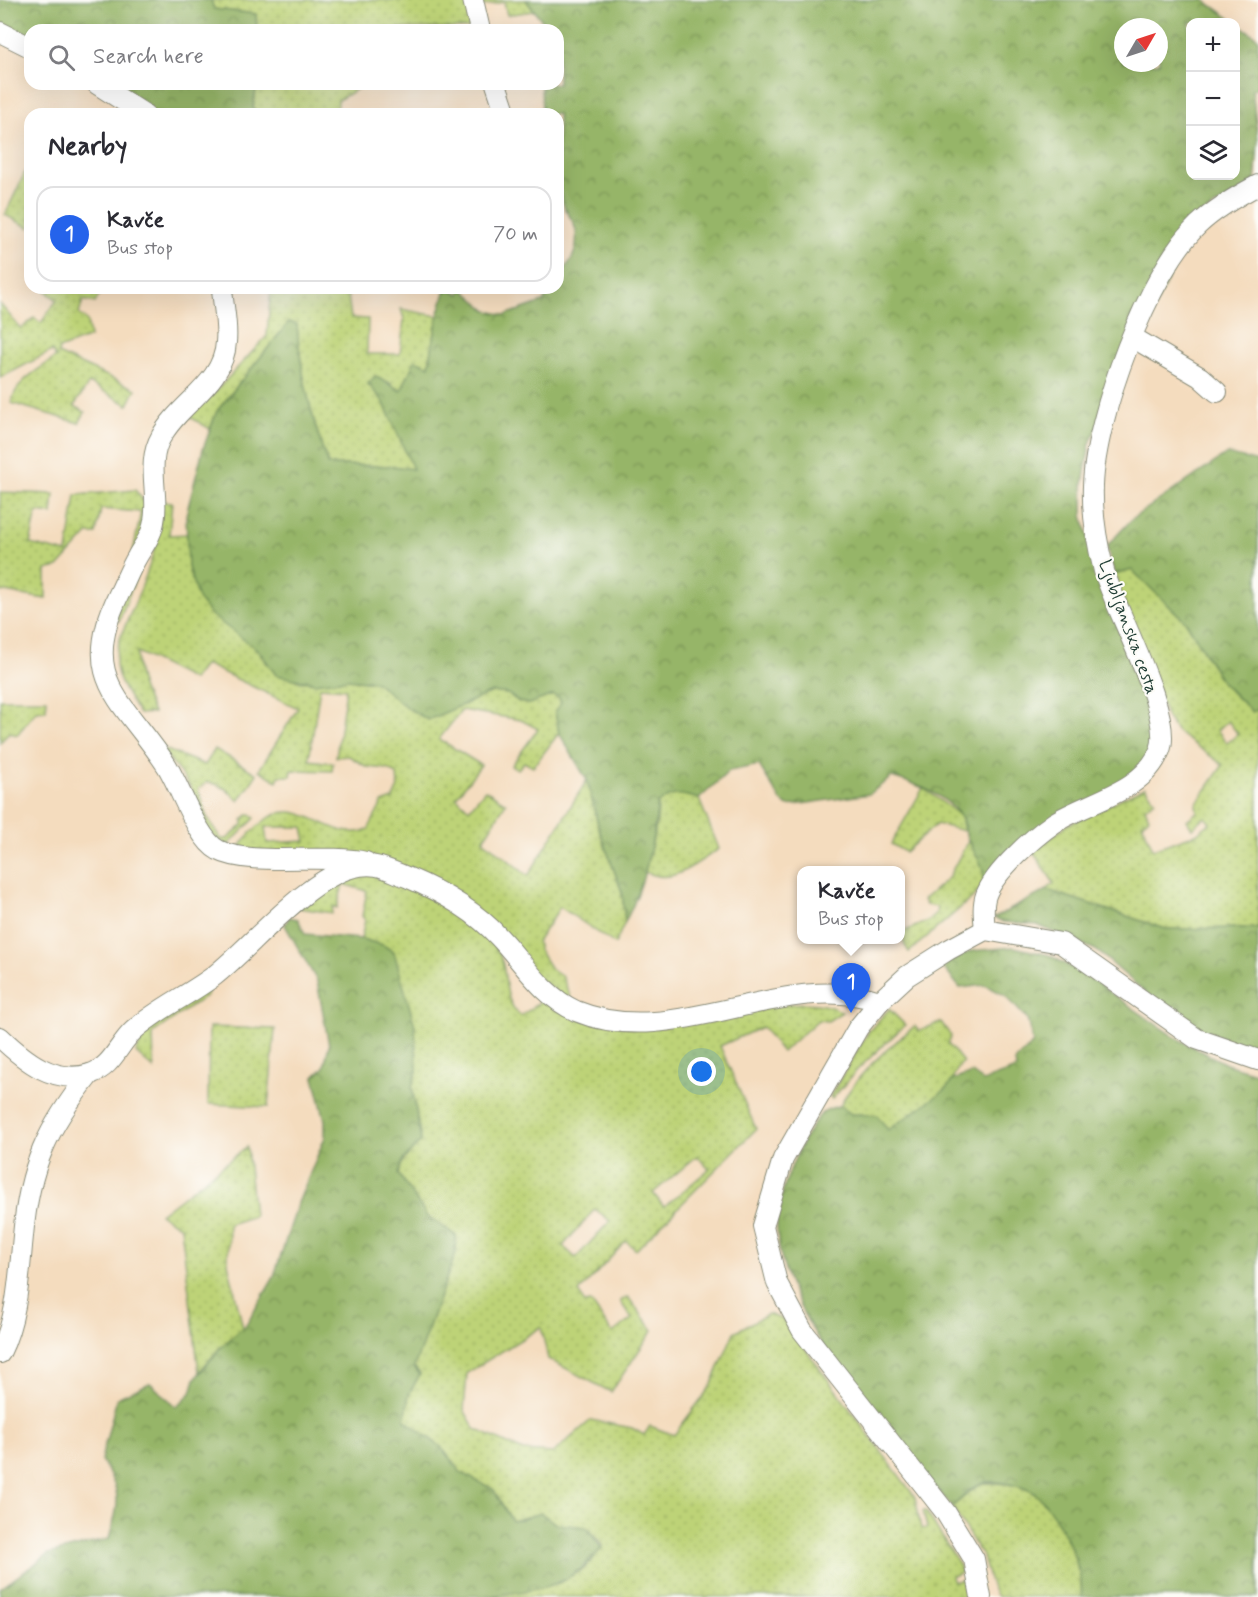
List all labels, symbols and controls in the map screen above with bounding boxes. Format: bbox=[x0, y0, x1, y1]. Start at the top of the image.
north arrow bbox=[1114, 18, 1168, 72]
map controls bbox=[1186, 18, 1240, 180]
button: + bbox=[1186, 18, 1240, 72]
search box bbox=[24, 24, 564, 90]
icon: search bbox=[45, 41, 78, 74]
text: Search here bbox=[93, 43, 204, 71]
button: − bbox=[1186, 72, 1240, 126]
button: layers bbox=[1186, 126, 1240, 180]
text: Nearby bbox=[48, 130, 127, 164]
text: Kavče bbox=[107, 207, 164, 235]
text: 1 bbox=[65, 221, 74, 248]
text: 70 m bbox=[493, 221, 538, 248]
text: Bus stop bbox=[107, 235, 173, 262]
street label: Ljubljanska cesta bbox=[1093, 556, 1163, 698]
popup bbox=[797, 866, 905, 944]
text: Kavče bbox=[818, 878, 875, 906]
text: Bus stop bbox=[818, 906, 884, 933]
pin: 1 bbox=[832, 964, 870, 1013]
your location bbox=[687, 1057, 716, 1086]

